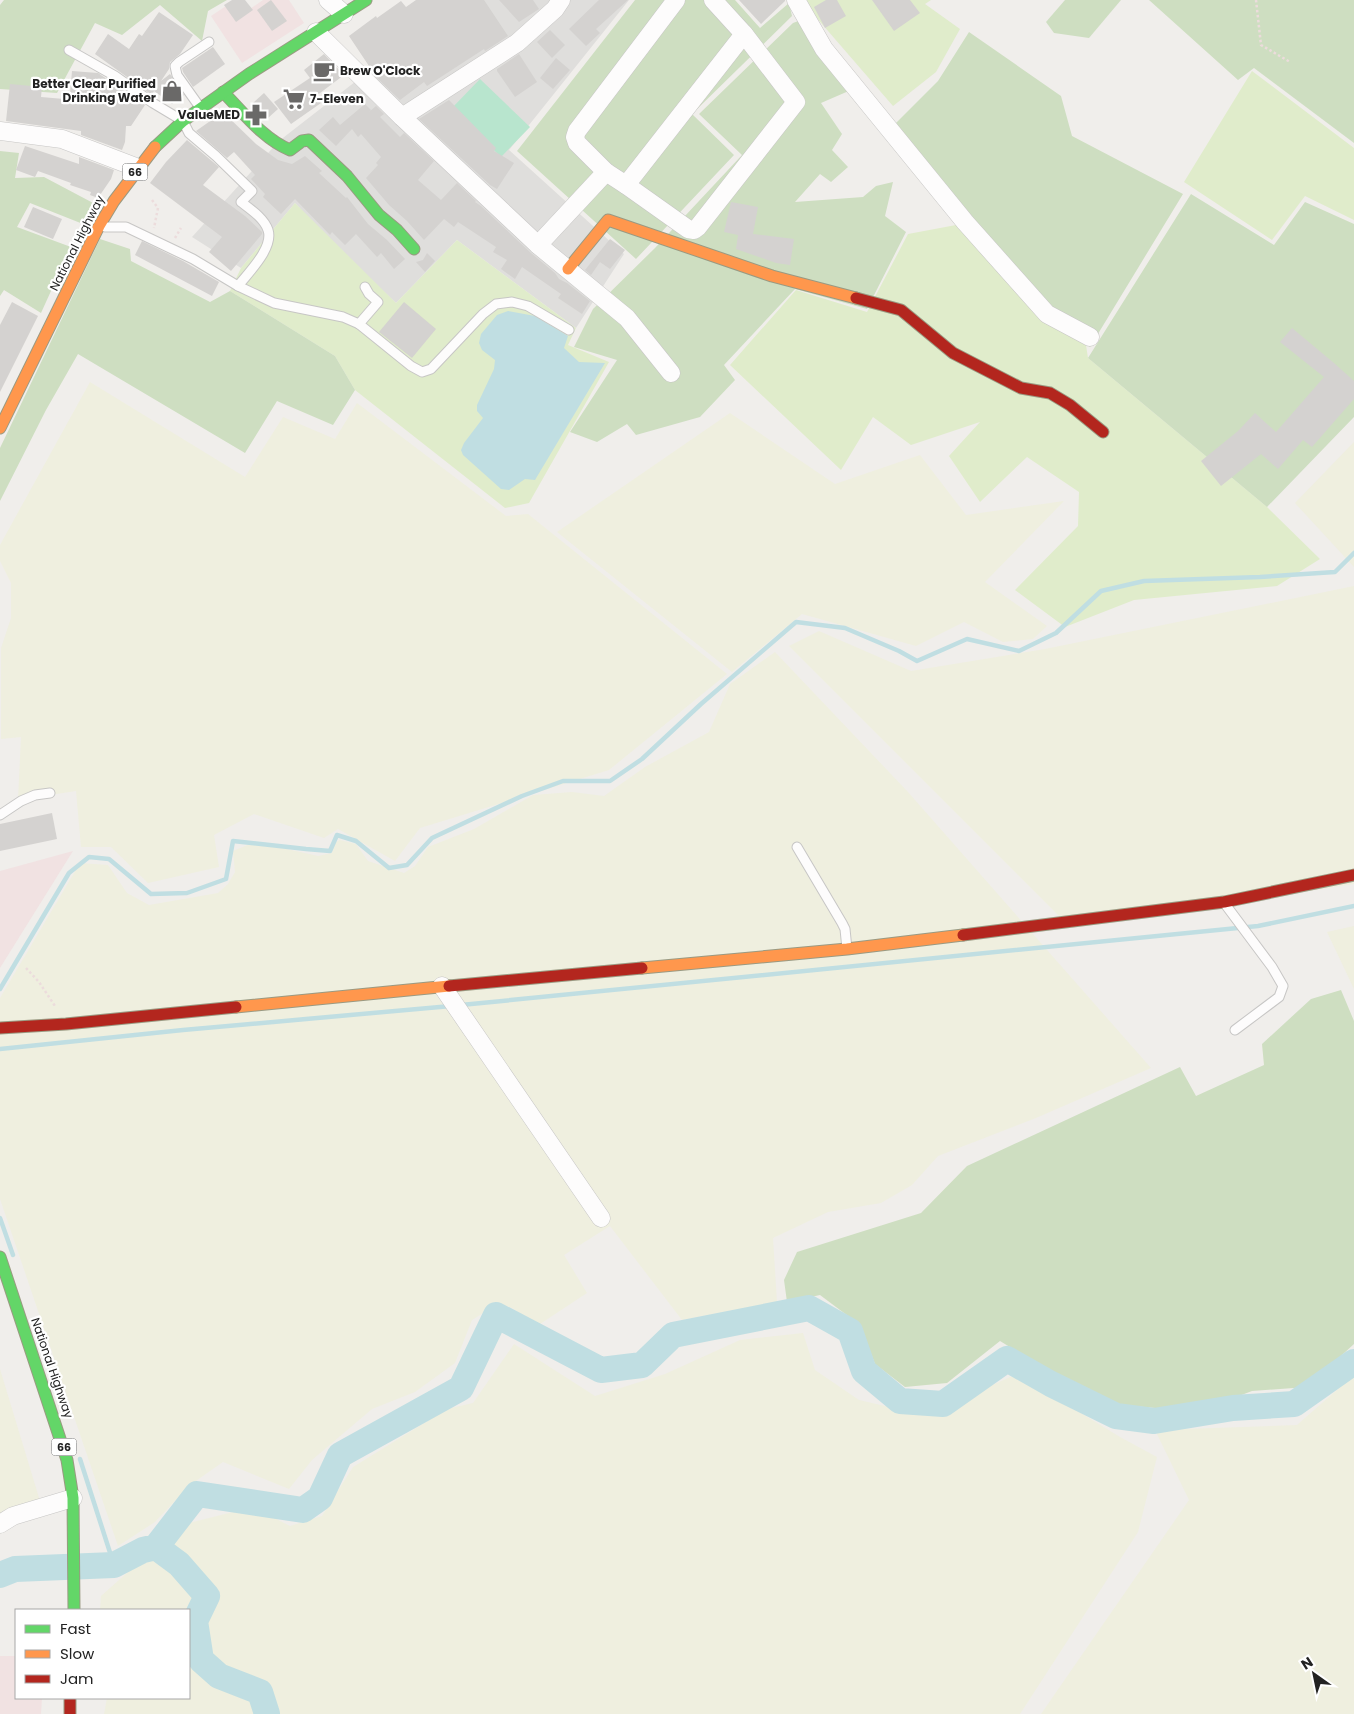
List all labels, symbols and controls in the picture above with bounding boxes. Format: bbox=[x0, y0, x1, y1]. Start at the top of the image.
cafe icon: Brew O'Clock bbox=[311, 58, 337, 84]
place label: Brew O'Clock bbox=[340, 62, 421, 79]
place label: Better Clear Purified Drinking Water bbox=[32, 75, 156, 106]
shop icon: Better Clear Purified Drinking Water bbox=[159, 78, 185, 104]
supermarket icon: 7-Eleven bbox=[281, 86, 307, 112]
place label: 7-Eleven bbox=[310, 90, 364, 107]
pharmacy icon: ValueMED bbox=[243, 102, 269, 128]
place label: ValueMED bbox=[178, 106, 240, 123]
road number: 66 bbox=[122, 163, 148, 180]
street label: National Highway bbox=[45, 192, 108, 294]
street label: National Highway bbox=[27, 1315, 78, 1421]
road number: 66 bbox=[52, 1438, 76, 1455]
legend bbox=[15, 1609, 190, 1699]
text: Fast bbox=[60, 1618, 91, 1639]
text: Slow bbox=[60, 1643, 95, 1664]
north arrow bbox=[1289, 1649, 1339, 1699]
text: N bbox=[1297, 1652, 1317, 1674]
text: Jam bbox=[60, 1668, 94, 1689]

